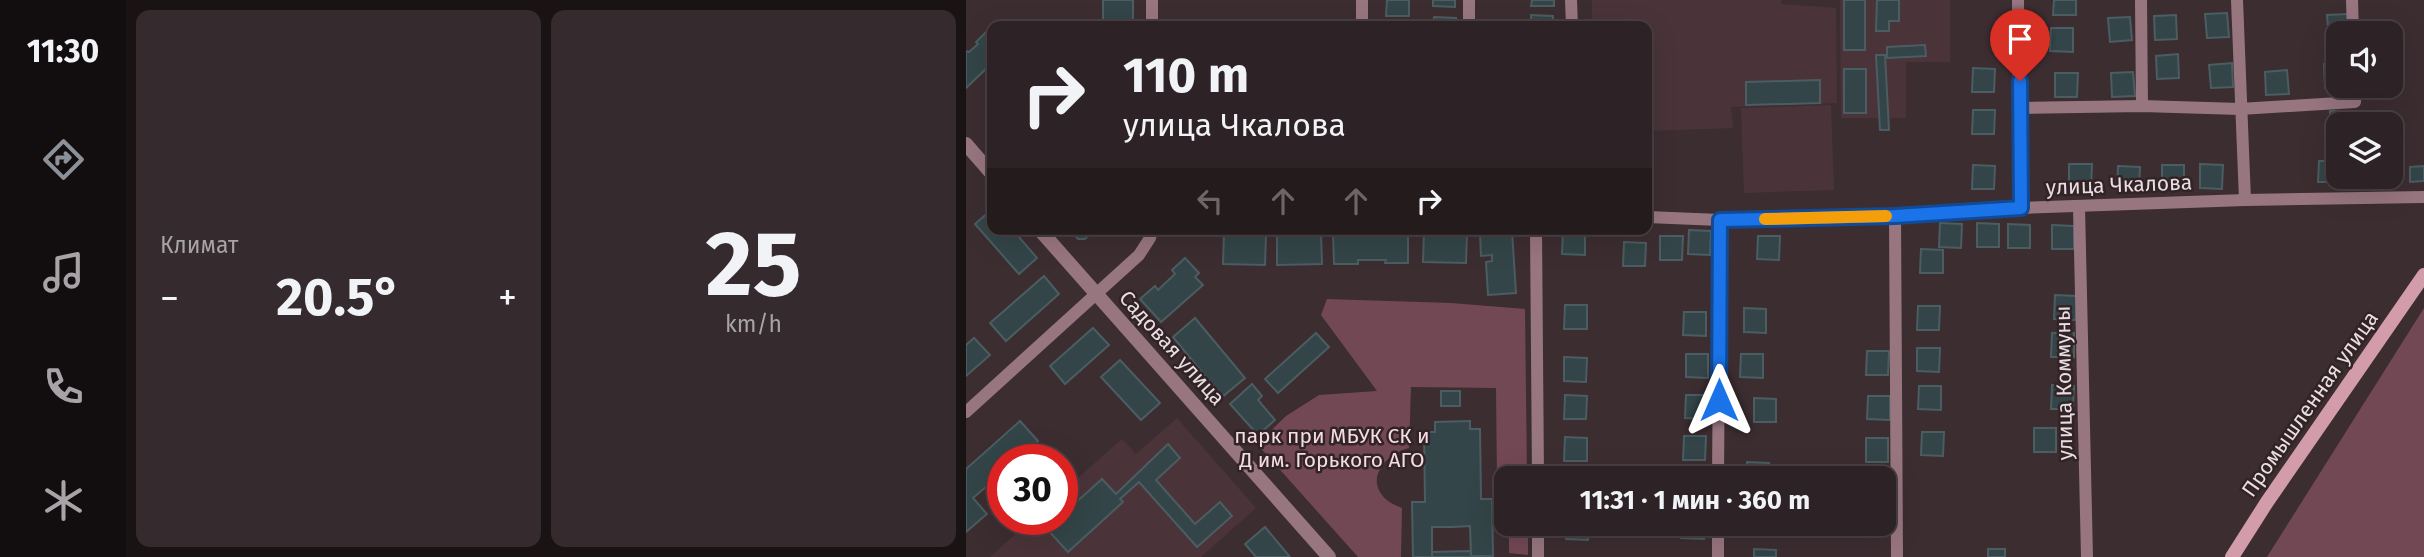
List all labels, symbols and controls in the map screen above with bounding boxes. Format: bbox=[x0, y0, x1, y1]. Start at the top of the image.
pin bbox=[1990, 9, 2050, 81]
icon: arrive bbox=[2001, 20, 2039, 58]
map controls bbox=[2326, 21, 2403, 189]
button: sound bbox=[2326, 21, 2403, 98]
text: 11:30 bbox=[27, 32, 99, 70]
text: 110 m bbox=[1123, 46, 1249, 105]
icon: right bbox=[1008, 49, 1099, 140]
text: улица Чкалова bbox=[1123, 106, 1346, 144]
button: layers bbox=[2326, 112, 2403, 189]
icon: directions bbox=[39, 135, 88, 184]
street label: улица Чкалова bbox=[2045, 169, 2193, 201]
icon: left bbox=[1191, 182, 1229, 220]
icon: ahead bbox=[1264, 182, 1302, 220]
icon: ahead bbox=[1337, 182, 1375, 220]
icon: right bbox=[1410, 182, 1448, 220]
text: 25 bbox=[706, 210, 801, 319]
text: Климат bbox=[160, 231, 238, 259]
icon: music bbox=[39, 248, 88, 297]
text: 20.5° bbox=[276, 266, 401, 329]
text: − bbox=[160, 275, 179, 321]
text: + bbox=[498, 275, 517, 321]
street label: Садовая улица bbox=[1114, 285, 1230, 411]
street label: улица Коммуны bbox=[2050, 305, 2078, 461]
street label: Промышленная улица bbox=[2236, 306, 2384, 502]
text: km/h bbox=[725, 310, 782, 338]
icon: phone bbox=[39, 362, 88, 411]
position arrow bbox=[1682, 363, 1756, 437]
park label: парк при МБУК СК и Д им. Горького АГО bbox=[1234, 423, 1430, 473]
speed limit sign: 30 bbox=[987, 444, 1078, 535]
icon: climate bbox=[39, 476, 88, 525]
text: 11:31 · 1 мин · 360 m bbox=[1580, 485, 1810, 516]

